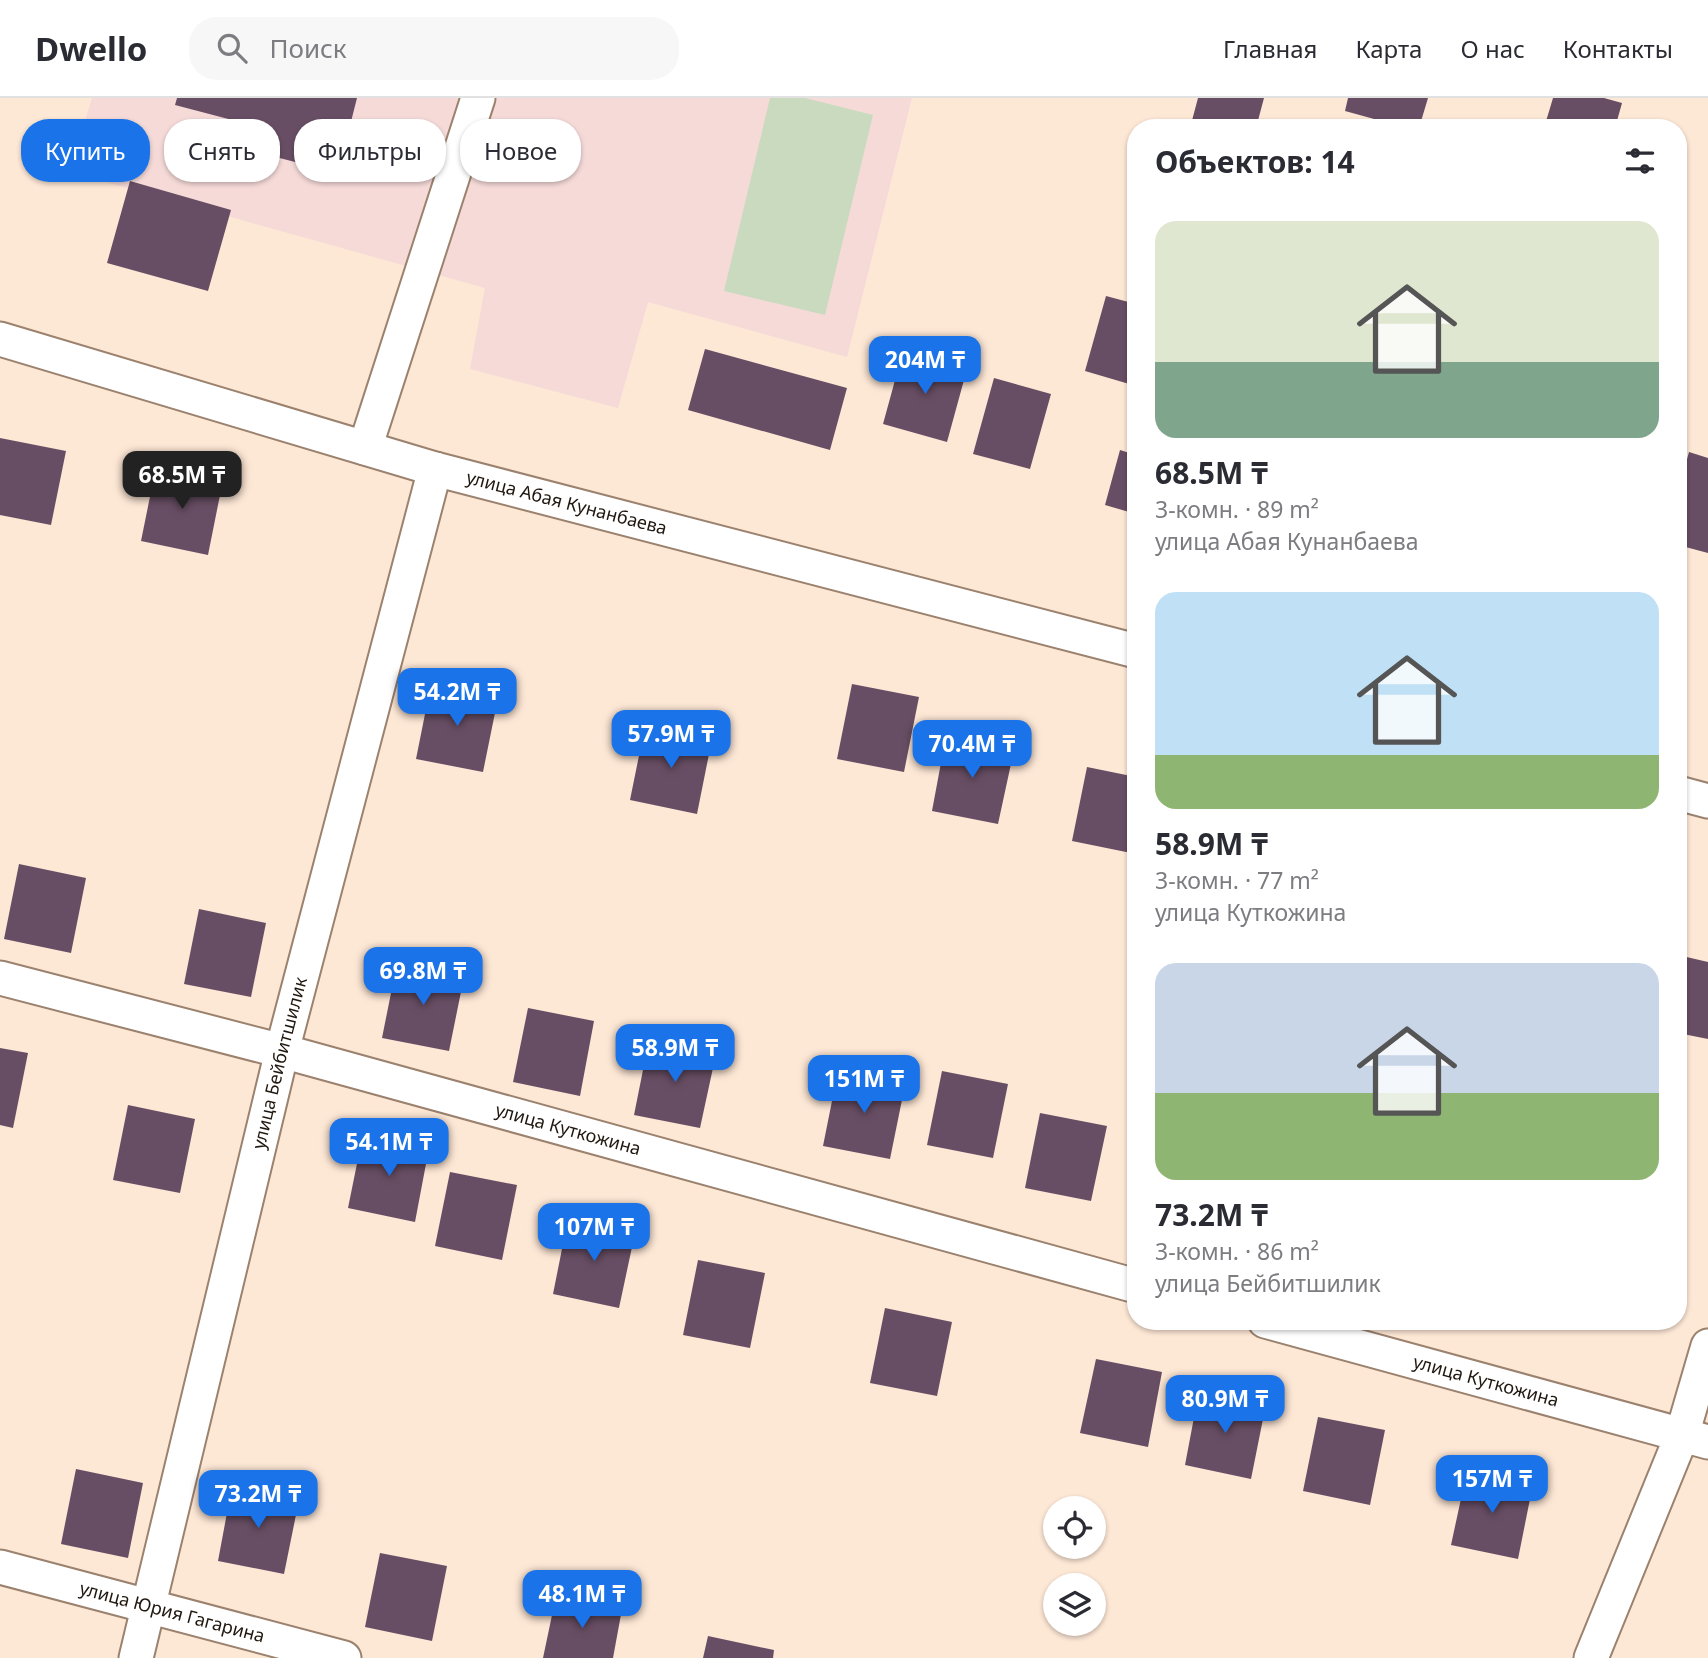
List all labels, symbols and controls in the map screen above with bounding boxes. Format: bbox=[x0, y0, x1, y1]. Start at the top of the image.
search box bbox=[189, 17, 679, 80]
text: Dwello bbox=[35, 26, 147, 71]
icon: search bbox=[213, 29, 251, 67]
text: Поиск bbox=[269, 30, 347, 66]
text: Главная bbox=[1223, 32, 1317, 65]
text: Карта bbox=[1355, 32, 1422, 65]
text: О нас bbox=[1460, 32, 1525, 65]
text: Контакты bbox=[1563, 32, 1673, 65]
chip: Купить bbox=[21, 119, 150, 182]
chip: Снять bbox=[164, 119, 280, 182]
chip: Фильтры bbox=[294, 119, 446, 182]
chip: Новое bbox=[460, 119, 581, 182]
text: Объектов: 14 bbox=[1155, 141, 1355, 182]
icon: filters bbox=[1621, 142, 1659, 180]
icon: home bbox=[1344, 266, 1470, 392]
pin: 204M ₸ bbox=[868, 336, 982, 396]
text: 204M ₸ bbox=[885, 343, 965, 375]
pin: 68.5M ₸ bbox=[117, 452, 247, 511]
text: 68.5M ₸ bbox=[1155, 452, 1268, 493]
text: 68.5M ₸ bbox=[139, 458, 225, 490]
street label: улица Абая Кунанбаева bbox=[464, 465, 670, 540]
text: 3-комн. · 89 m² bbox=[1155, 493, 1319, 525]
text: улица Абая Кунанбаева bbox=[1155, 525, 1418, 557]
icon: home bbox=[1344, 637, 1470, 763]
pin: 54.2M ₸ bbox=[392, 668, 522, 728]
text: 54.2M ₸ bbox=[414, 675, 500, 707]
pin: 57.9M ₸ bbox=[606, 710, 736, 770]
text: 57.9M ₸ bbox=[628, 717, 714, 749]
pin: 70.4M ₸ bbox=[907, 720, 1037, 780]
text: 70.4M ₸ bbox=[929, 727, 1015, 759]
text: 58.9M ₸ bbox=[1155, 823, 1268, 864]
text: 3-комн. · 77 m² bbox=[1155, 864, 1319, 896]
text: улица Куткожина bbox=[1155, 896, 1346, 928]
pin: 69.8M ₸ bbox=[358, 948, 488, 1007]
text: 69.8M ₸ bbox=[380, 954, 466, 986]
street label: улица Бейбитшилик bbox=[246, 974, 312, 1152]
icon: home bbox=[1344, 1008, 1470, 1134]
pin: 58.9M ₸ bbox=[610, 1024, 740, 1084]
text: 58.9M ₸ bbox=[632, 1031, 718, 1063]
pin: 151M ₸ bbox=[807, 1056, 921, 1115]
text: 151M ₸ bbox=[824, 1062, 904, 1094]
street label: улица Куткожина bbox=[493, 1097, 644, 1160]
pin: 54.1M ₸ bbox=[324, 1118, 454, 1178]
text: 54.1M ₸ bbox=[346, 1125, 432, 1157]
text: 73.2M ₸ bbox=[1155, 1194, 1268, 1235]
pin: 107M ₸ bbox=[537, 1204, 651, 1263]
text: 107M ₸ bbox=[554, 1210, 634, 1242]
text: 3-комн. · 86 m² bbox=[1155, 1235, 1319, 1267]
text: улица Бейбитшилик bbox=[1155, 1267, 1381, 1299]
street label: улица Куткожина bbox=[1411, 1349, 1562, 1412]
pin: 80.9M ₸ bbox=[1160, 1376, 1290, 1435]
text: 80.9M ₸ bbox=[1182, 1382, 1268, 1414]
pin: 157M ₸ bbox=[1435, 1456, 1549, 1515]
text: 157M ₸ bbox=[1452, 1462, 1532, 1494]
pin: 73.2M ₸ bbox=[193, 1470, 323, 1530]
text: 73.2M ₸ bbox=[215, 1477, 301, 1509]
map controls bbox=[1043, 1496, 1106, 1636]
button: locate bbox=[1043, 1496, 1106, 1559]
pin: 48.1M ₸ bbox=[517, 1570, 647, 1630]
button: layers bbox=[1043, 1573, 1106, 1636]
street label: улица Юрия Гагарина bbox=[77, 1576, 268, 1648]
text: 48.1M ₸ bbox=[539, 1577, 625, 1609]

